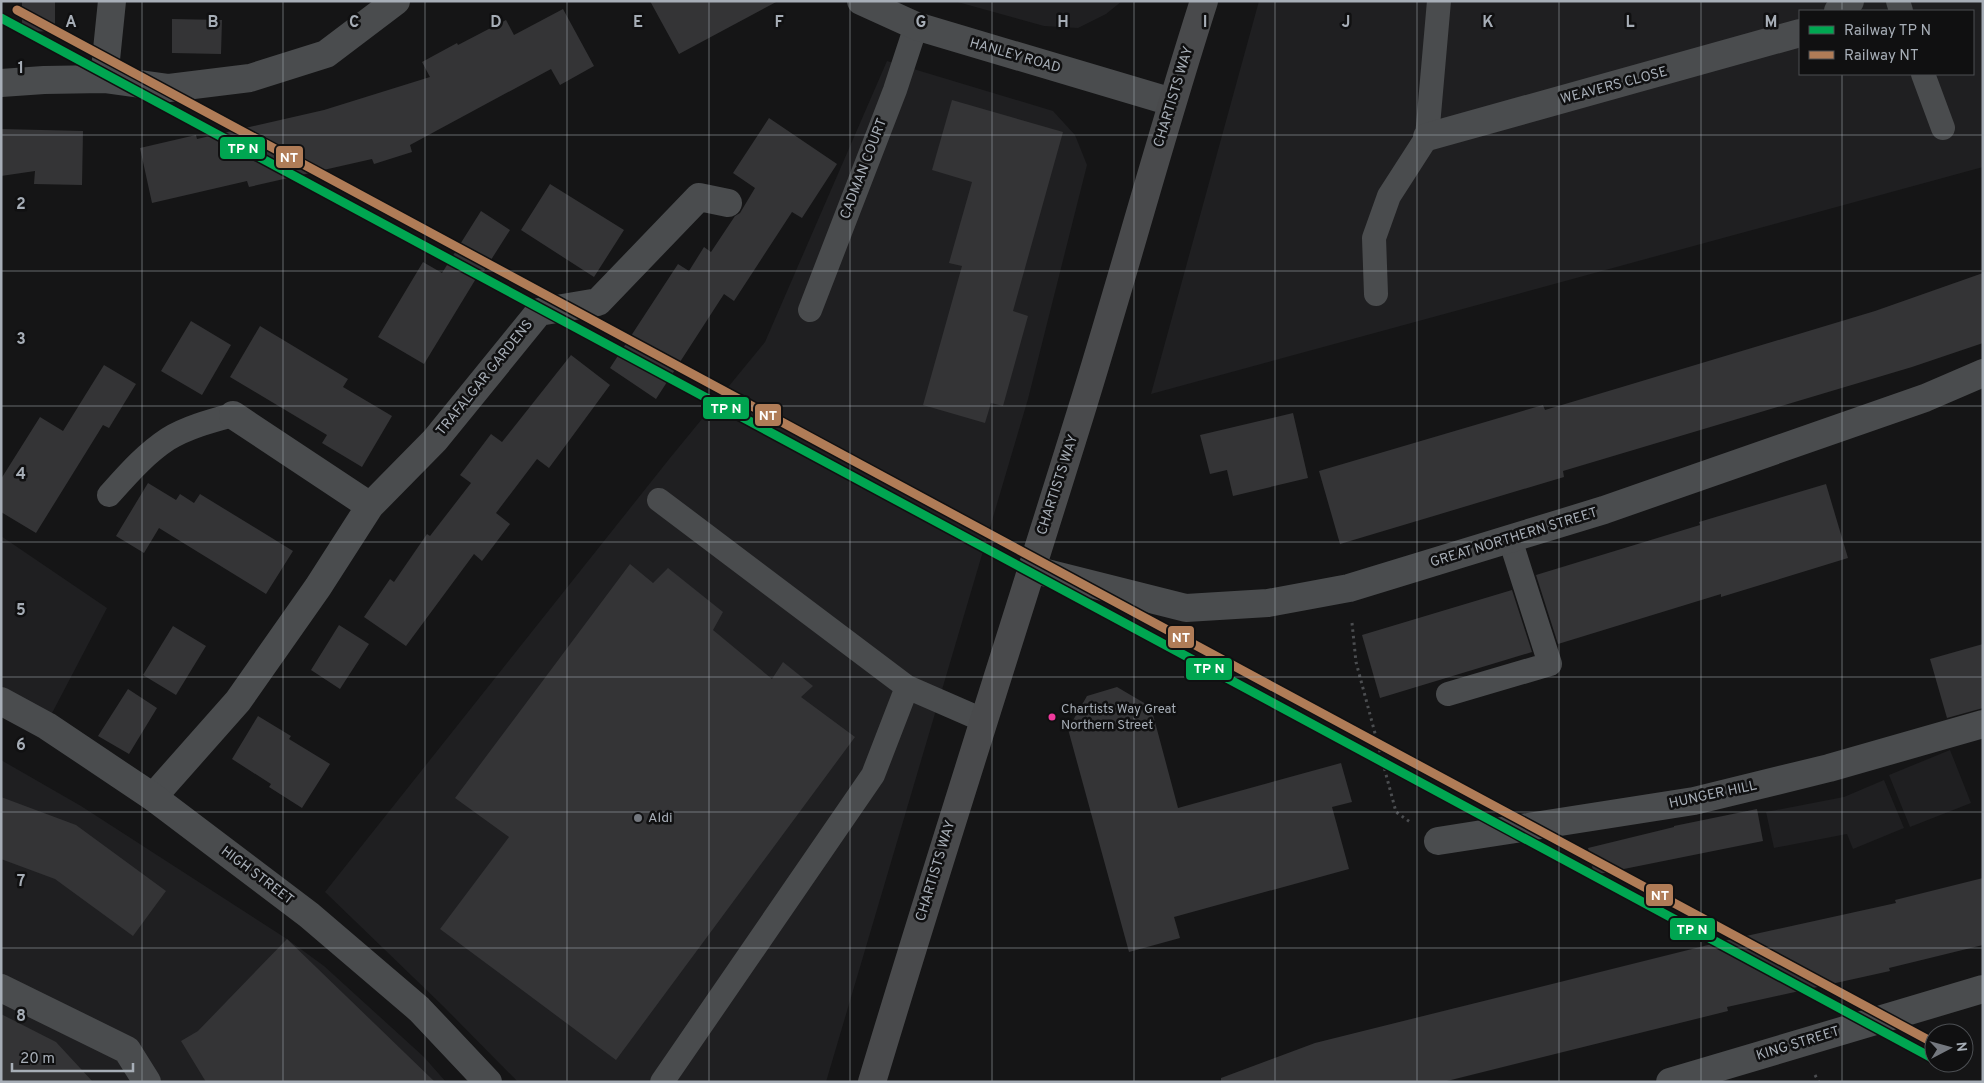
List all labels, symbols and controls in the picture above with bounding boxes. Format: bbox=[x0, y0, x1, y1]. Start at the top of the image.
legend bbox=[1799, 10, 1974, 75]
text: A bbox=[65, 13, 77, 33]
text: B bbox=[207, 13, 219, 33]
text: C bbox=[349, 13, 359, 33]
text: D bbox=[490, 13, 502, 33]
text: E bbox=[633, 13, 643, 33]
text: F bbox=[774, 13, 784, 33]
text: G bbox=[916, 13, 926, 33]
text: H bbox=[1057, 13, 1069, 33]
text: I bbox=[1203, 13, 1207, 33]
text: J bbox=[1342, 13, 1350, 33]
text: K bbox=[1482, 13, 1494, 33]
text: L bbox=[1625, 13, 1635, 33]
text: M bbox=[1765, 13, 1777, 33]
text: Railway TP N bbox=[1844, 22, 1931, 41]
street label: HANLEY ROAD bbox=[967, 35, 1063, 77]
street label: CHARTISTS WAY bbox=[1151, 44, 1197, 150]
text: Railway NT bbox=[1844, 47, 1919, 66]
text: 1 bbox=[18, 59, 24, 79]
street label: WEAVERS CLOSE bbox=[1559, 64, 1669, 108]
street label: CADMAN COURT bbox=[837, 116, 891, 222]
line badge: TP N bbox=[219, 136, 266, 160]
text: TP N bbox=[228, 141, 258, 158]
line badge: NT bbox=[275, 145, 304, 169]
text: NT bbox=[280, 150, 298, 167]
text: 2 bbox=[16, 195, 26, 215]
street label: TRAFALGAR GARDENS bbox=[433, 317, 537, 439]
text: 3 bbox=[16, 330, 26, 350]
line badge: TP N bbox=[702, 396, 750, 420]
text: TP N bbox=[711, 401, 741, 418]
line badge: NT bbox=[754, 403, 782, 427]
text: NT bbox=[759, 408, 777, 425]
street label: CHARTISTS WAY bbox=[1034, 433, 1082, 537]
text: 4 bbox=[16, 465, 26, 485]
street label: GREAT NORTHERN STREET bbox=[1428, 504, 1600, 572]
text: 5 bbox=[16, 601, 26, 621]
line badge: NT bbox=[1167, 625, 1195, 649]
text: NT bbox=[1172, 630, 1190, 647]
line badge: TP N bbox=[1185, 657, 1233, 681]
text: TP N bbox=[1194, 661, 1224, 678]
place label: Chartists Way Great Northern Street bbox=[1061, 702, 1176, 734]
marker: Chartists Way Great Northern Street bbox=[1047, 712, 1057, 722]
text: 6 bbox=[16, 736, 26, 756]
street label: HUNGER HILL bbox=[1668, 777, 1759, 813]
place label: Aldi bbox=[648, 810, 673, 827]
marker: Aldi bbox=[632, 812, 644, 824]
street label: CHARTISTS WAY bbox=[913, 818, 959, 924]
street label: HIGH STREET bbox=[217, 843, 297, 909]
text: 7 bbox=[17, 872, 25, 892]
line badge: NT bbox=[1645, 883, 1674, 907]
text: NT bbox=[1651, 888, 1669, 905]
line badge: TP N bbox=[1669, 917, 1716, 941]
text: TP N bbox=[1677, 922, 1707, 939]
text: 8 bbox=[16, 1007, 26, 1027]
street label: KING STREET bbox=[1754, 1023, 1842, 1065]
north arrow bbox=[1924, 1023, 1974, 1073]
scale bar bbox=[12, 1040, 134, 1072]
text: N bbox=[1951, 1041, 1969, 1053]
text: 20 m bbox=[20, 1050, 55, 1069]

